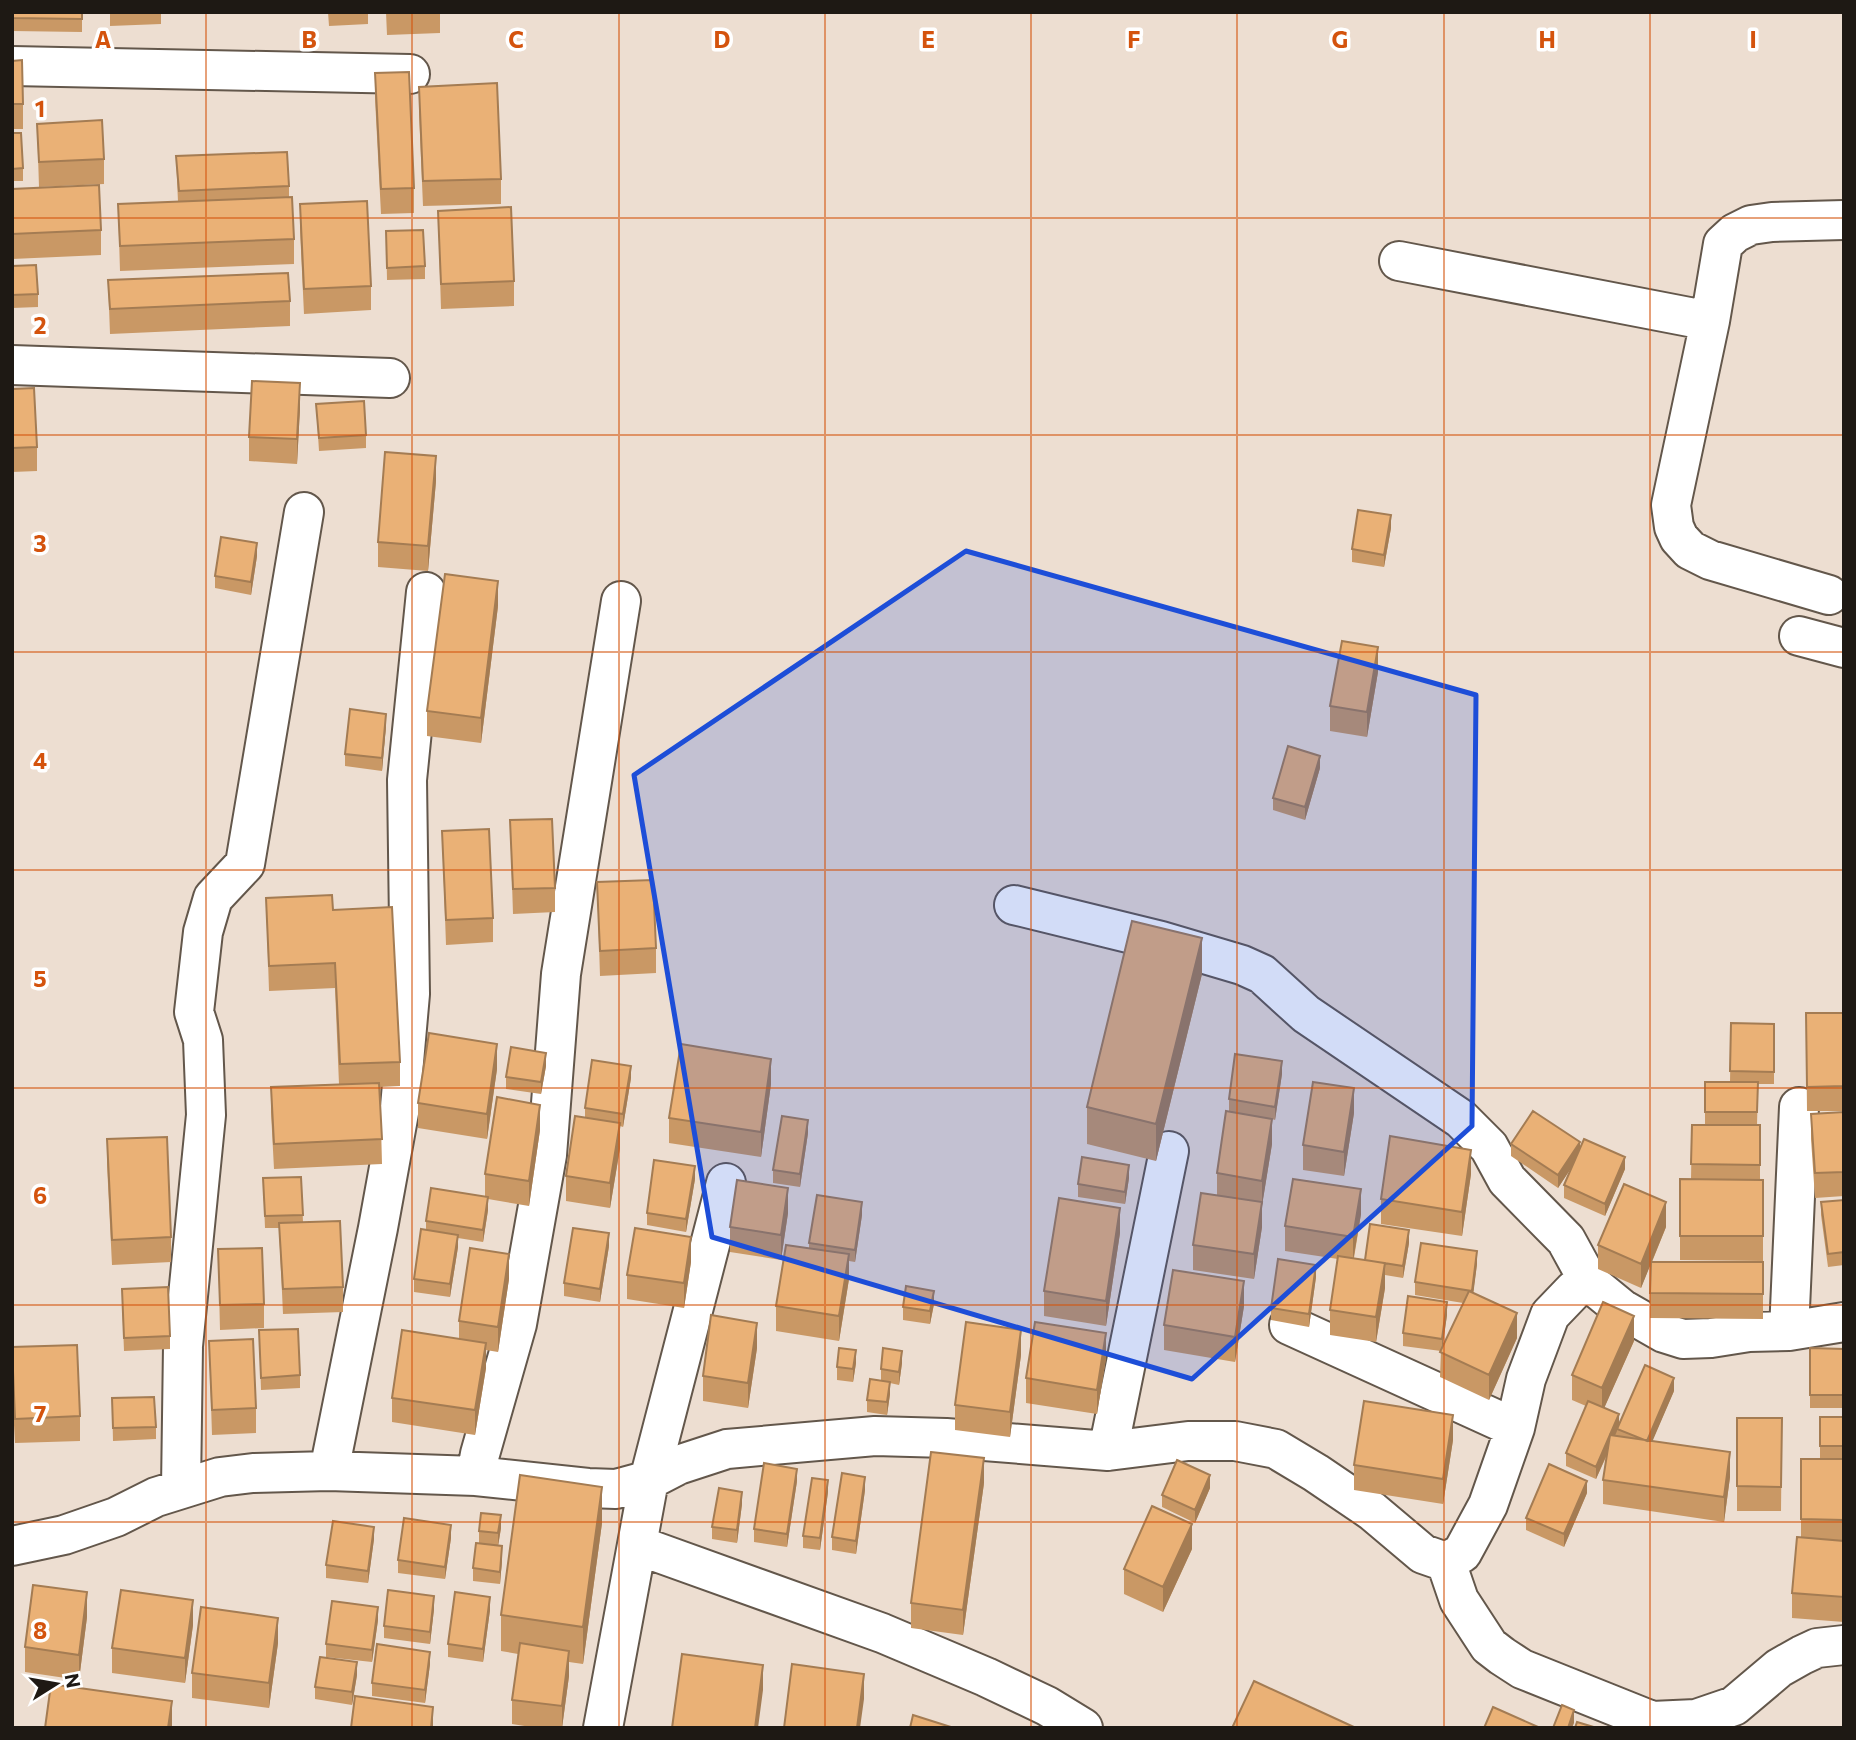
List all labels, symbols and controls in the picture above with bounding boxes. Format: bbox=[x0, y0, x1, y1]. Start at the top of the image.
text: A bbox=[95, 25, 112, 53]
text: B bbox=[301, 25, 317, 53]
text: C bbox=[508, 25, 524, 53]
text: D bbox=[714, 25, 731, 53]
text: E bbox=[921, 25, 935, 53]
text: F bbox=[1127, 25, 1141, 53]
text: G bbox=[1332, 25, 1348, 53]
text: H bbox=[1538, 25, 1556, 53]
text: I bbox=[1749, 25, 1757, 53]
text: 1 bbox=[35, 94, 45, 122]
text: 2 bbox=[33, 311, 47, 339]
text: 3 bbox=[33, 529, 47, 557]
text: 4 bbox=[33, 746, 47, 774]
text: 5 bbox=[33, 964, 47, 992]
text: 6 bbox=[33, 1181, 47, 1209]
text: 7 bbox=[34, 1399, 46, 1427]
text: 8 bbox=[33, 1616, 47, 1644]
north arrow bbox=[21, 1649, 91, 1719]
text: N bbox=[61, 1671, 86, 1690]

